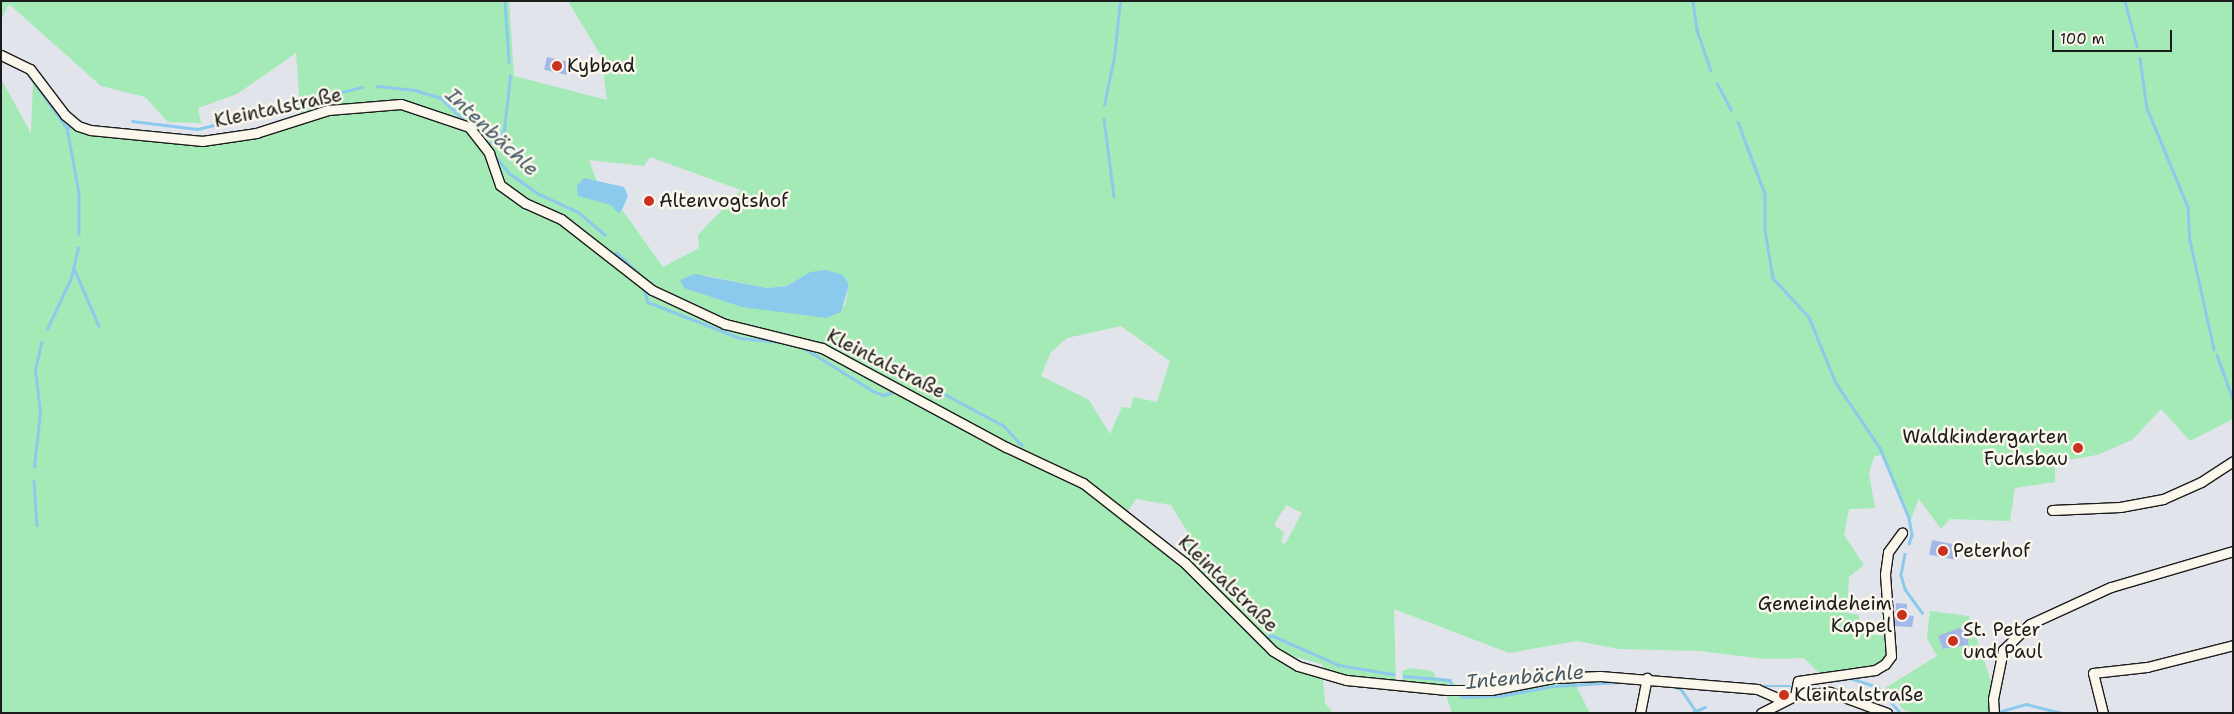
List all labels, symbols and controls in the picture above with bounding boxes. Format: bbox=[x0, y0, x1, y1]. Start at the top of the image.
scale bar bbox=[2054, 20, 2174, 52]
text: 100 m bbox=[2060, 29, 2105, 49]
place label: Kybbad bbox=[567, 55, 635, 77]
marker: Kybbad bbox=[551, 60, 563, 72]
street label: Kleintalstraße bbox=[212, 83, 344, 133]
water label: Intenbächle bbox=[440, 83, 544, 181]
place label: Altenvogtshof bbox=[659, 190, 788, 212]
marker: Altenvogtshof bbox=[643, 195, 655, 207]
street label: Kleintalstraße bbox=[823, 324, 949, 404]
place label: Waldkindergarten Fuchsbau bbox=[1902, 426, 2068, 470]
marker: Waldkindergarten Fuchsbau bbox=[2072, 442, 2084, 454]
street label: Kleintalstraße bbox=[1173, 531, 1283, 637]
place label: Peterhof bbox=[1953, 540, 2030, 562]
marker: Peterhof bbox=[1937, 545, 1949, 557]
place label: Gemeindeheim Kappel bbox=[1758, 593, 1892, 637]
marker: Gemeindeheim Kappel bbox=[1896, 609, 1908, 621]
place label: St. Peter und Paul bbox=[1963, 619, 2043, 663]
marker: St. Peter und Paul bbox=[1947, 635, 1959, 647]
water label: Intenbächle bbox=[1465, 660, 1585, 694]
place label: Kleintalstraße bbox=[1794, 684, 1924, 706]
marker: Kleintalstraße bbox=[1778, 689, 1790, 701]

